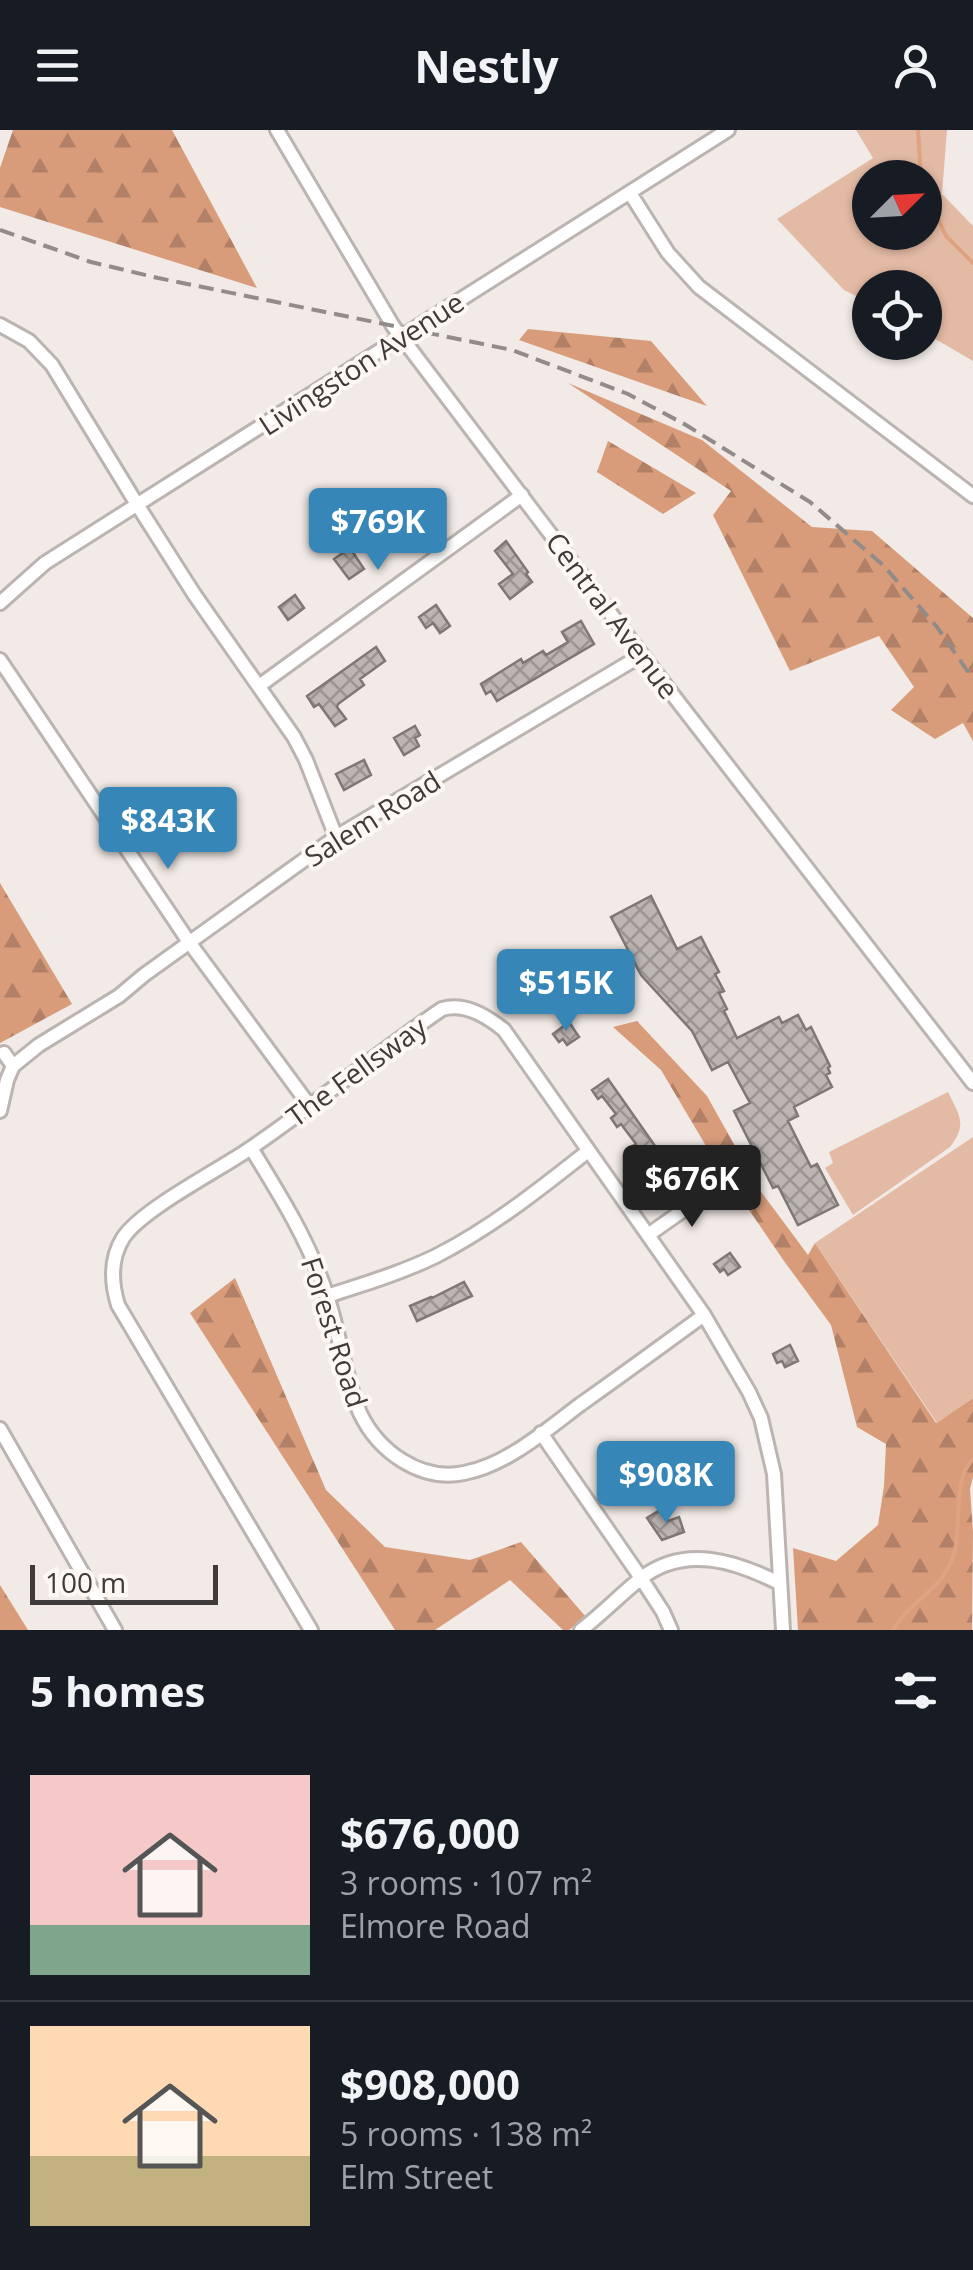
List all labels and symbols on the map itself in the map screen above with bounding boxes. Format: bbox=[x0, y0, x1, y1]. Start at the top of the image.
north arrow bbox=[852, 160, 942, 250]
street label: Livingston Avenue bbox=[251, 282, 471, 444]
pin: $769K bbox=[308, 488, 448, 573]
street label: Central Avenue bbox=[538, 524, 688, 706]
street label: Salem Road bbox=[297, 761, 447, 875]
pin: $843K bbox=[98, 787, 238, 872]
pin: $515K bbox=[496, 949, 636, 1034]
street label: The Fellsway bbox=[278, 1007, 435, 1135]
pin: $676K bbox=[622, 1145, 762, 1230]
street label: Forest Road bbox=[293, 1252, 377, 1412]
pin: $908K bbox=[596, 1441, 736, 1526]
scale bar bbox=[30, 1560, 218, 1604]

